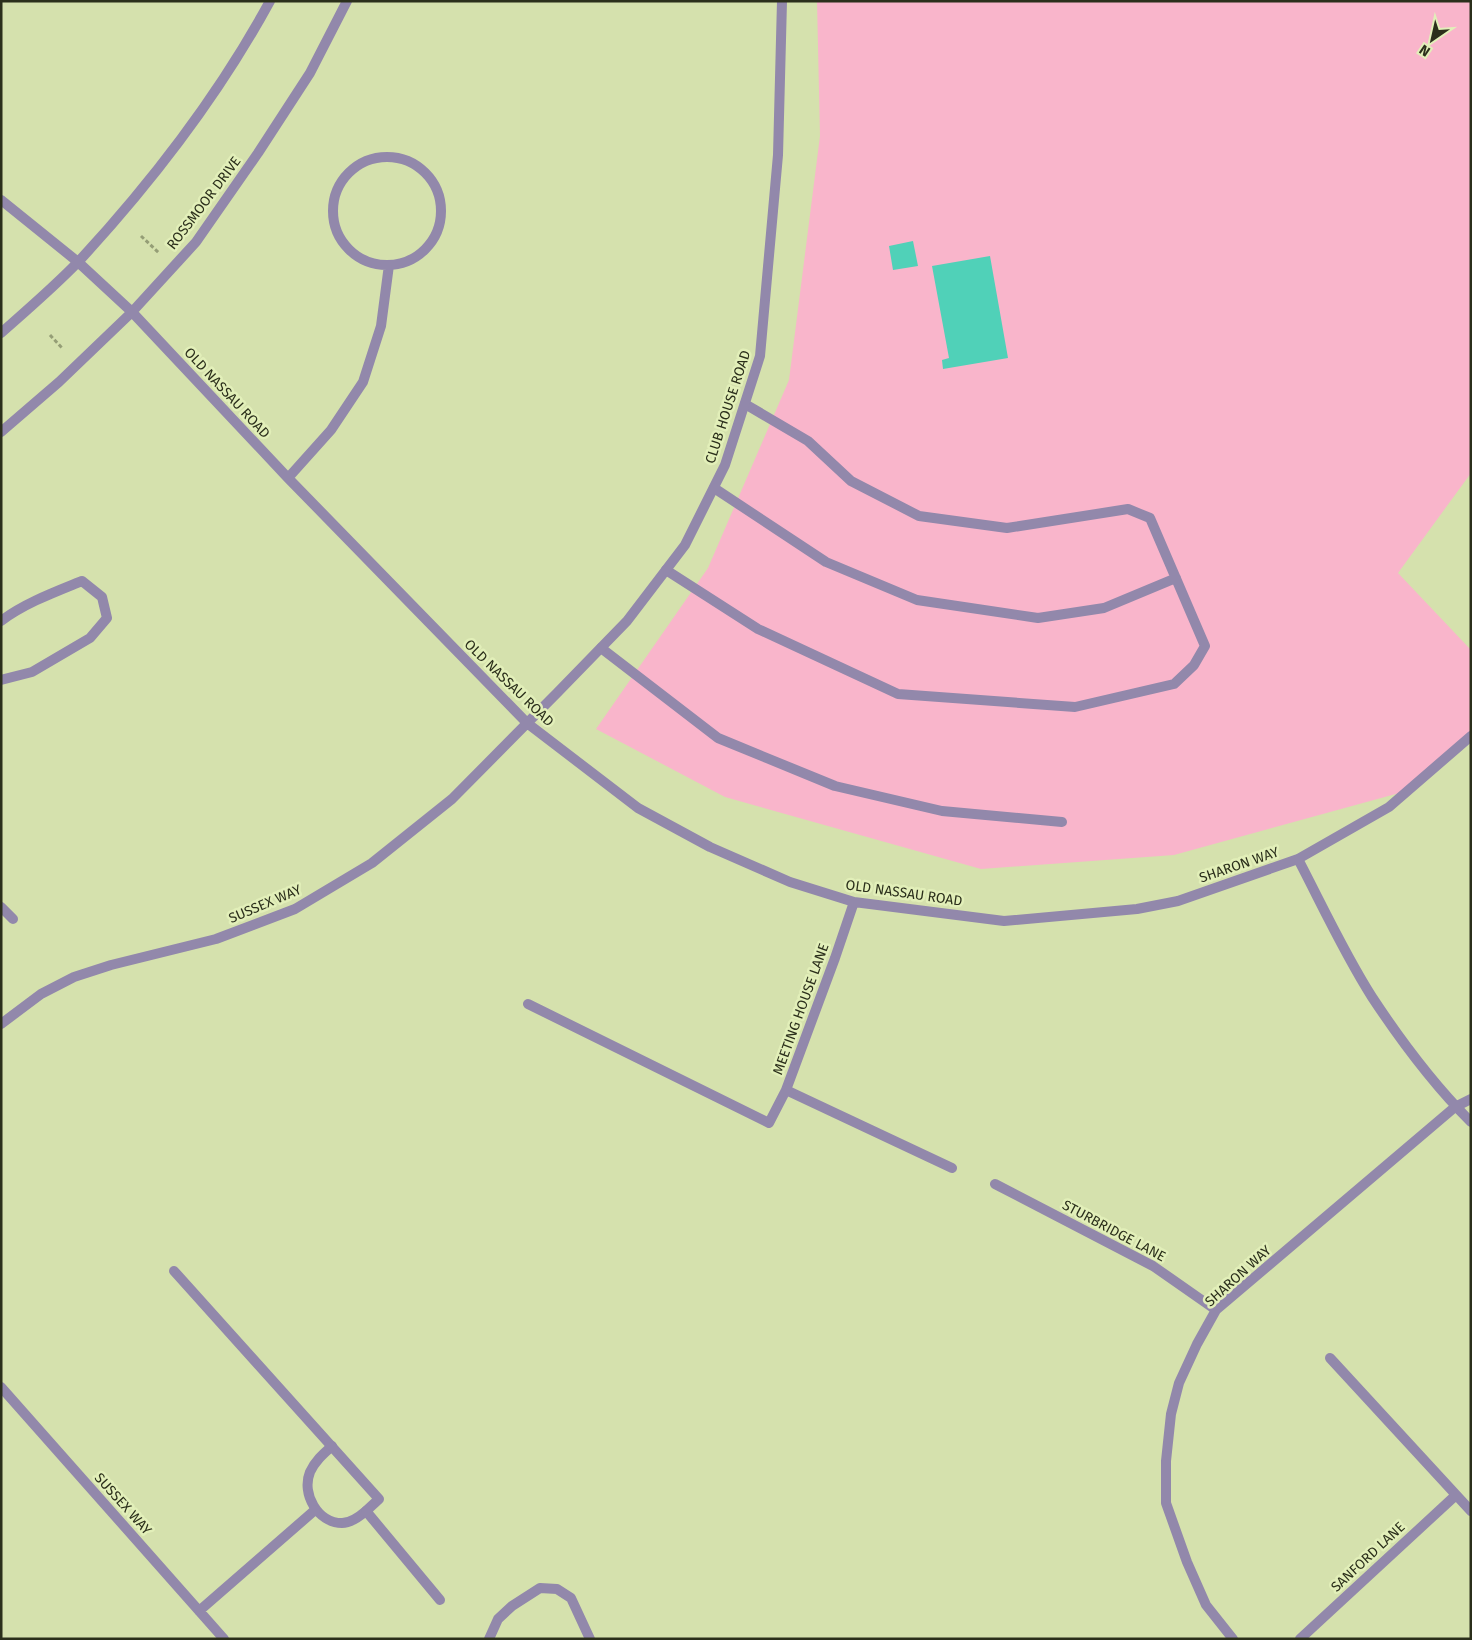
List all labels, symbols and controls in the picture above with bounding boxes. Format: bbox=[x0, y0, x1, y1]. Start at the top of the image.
north arrow bbox=[1407, 15, 1457, 65]
text: N bbox=[1416, 41, 1434, 60]
street label: ROSSMOOR DRIVE bbox=[163, 153, 245, 253]
street label: OLD NASSAU ROAD bbox=[181, 344, 273, 442]
street label: CLUB HOUSE ROAD bbox=[702, 348, 754, 466]
street label: OLD NASSAU ROAD bbox=[461, 636, 557, 730]
street label: SHARON WAY bbox=[1197, 843, 1281, 887]
street label: OLD NASSAU ROAD bbox=[844, 876, 964, 910]
street label: SUSSEX WAY bbox=[226, 881, 304, 927]
street label: MEETING HOUSE LANE bbox=[769, 941, 833, 1077]
street label: STURBRIDGE LANE bbox=[1059, 1197, 1169, 1265]
street label: SHARON WAY bbox=[1201, 1242, 1275, 1310]
street label: SUSSEX WAY bbox=[91, 1470, 155, 1539]
street label: SANFORD LANE bbox=[1328, 1518, 1408, 1596]

